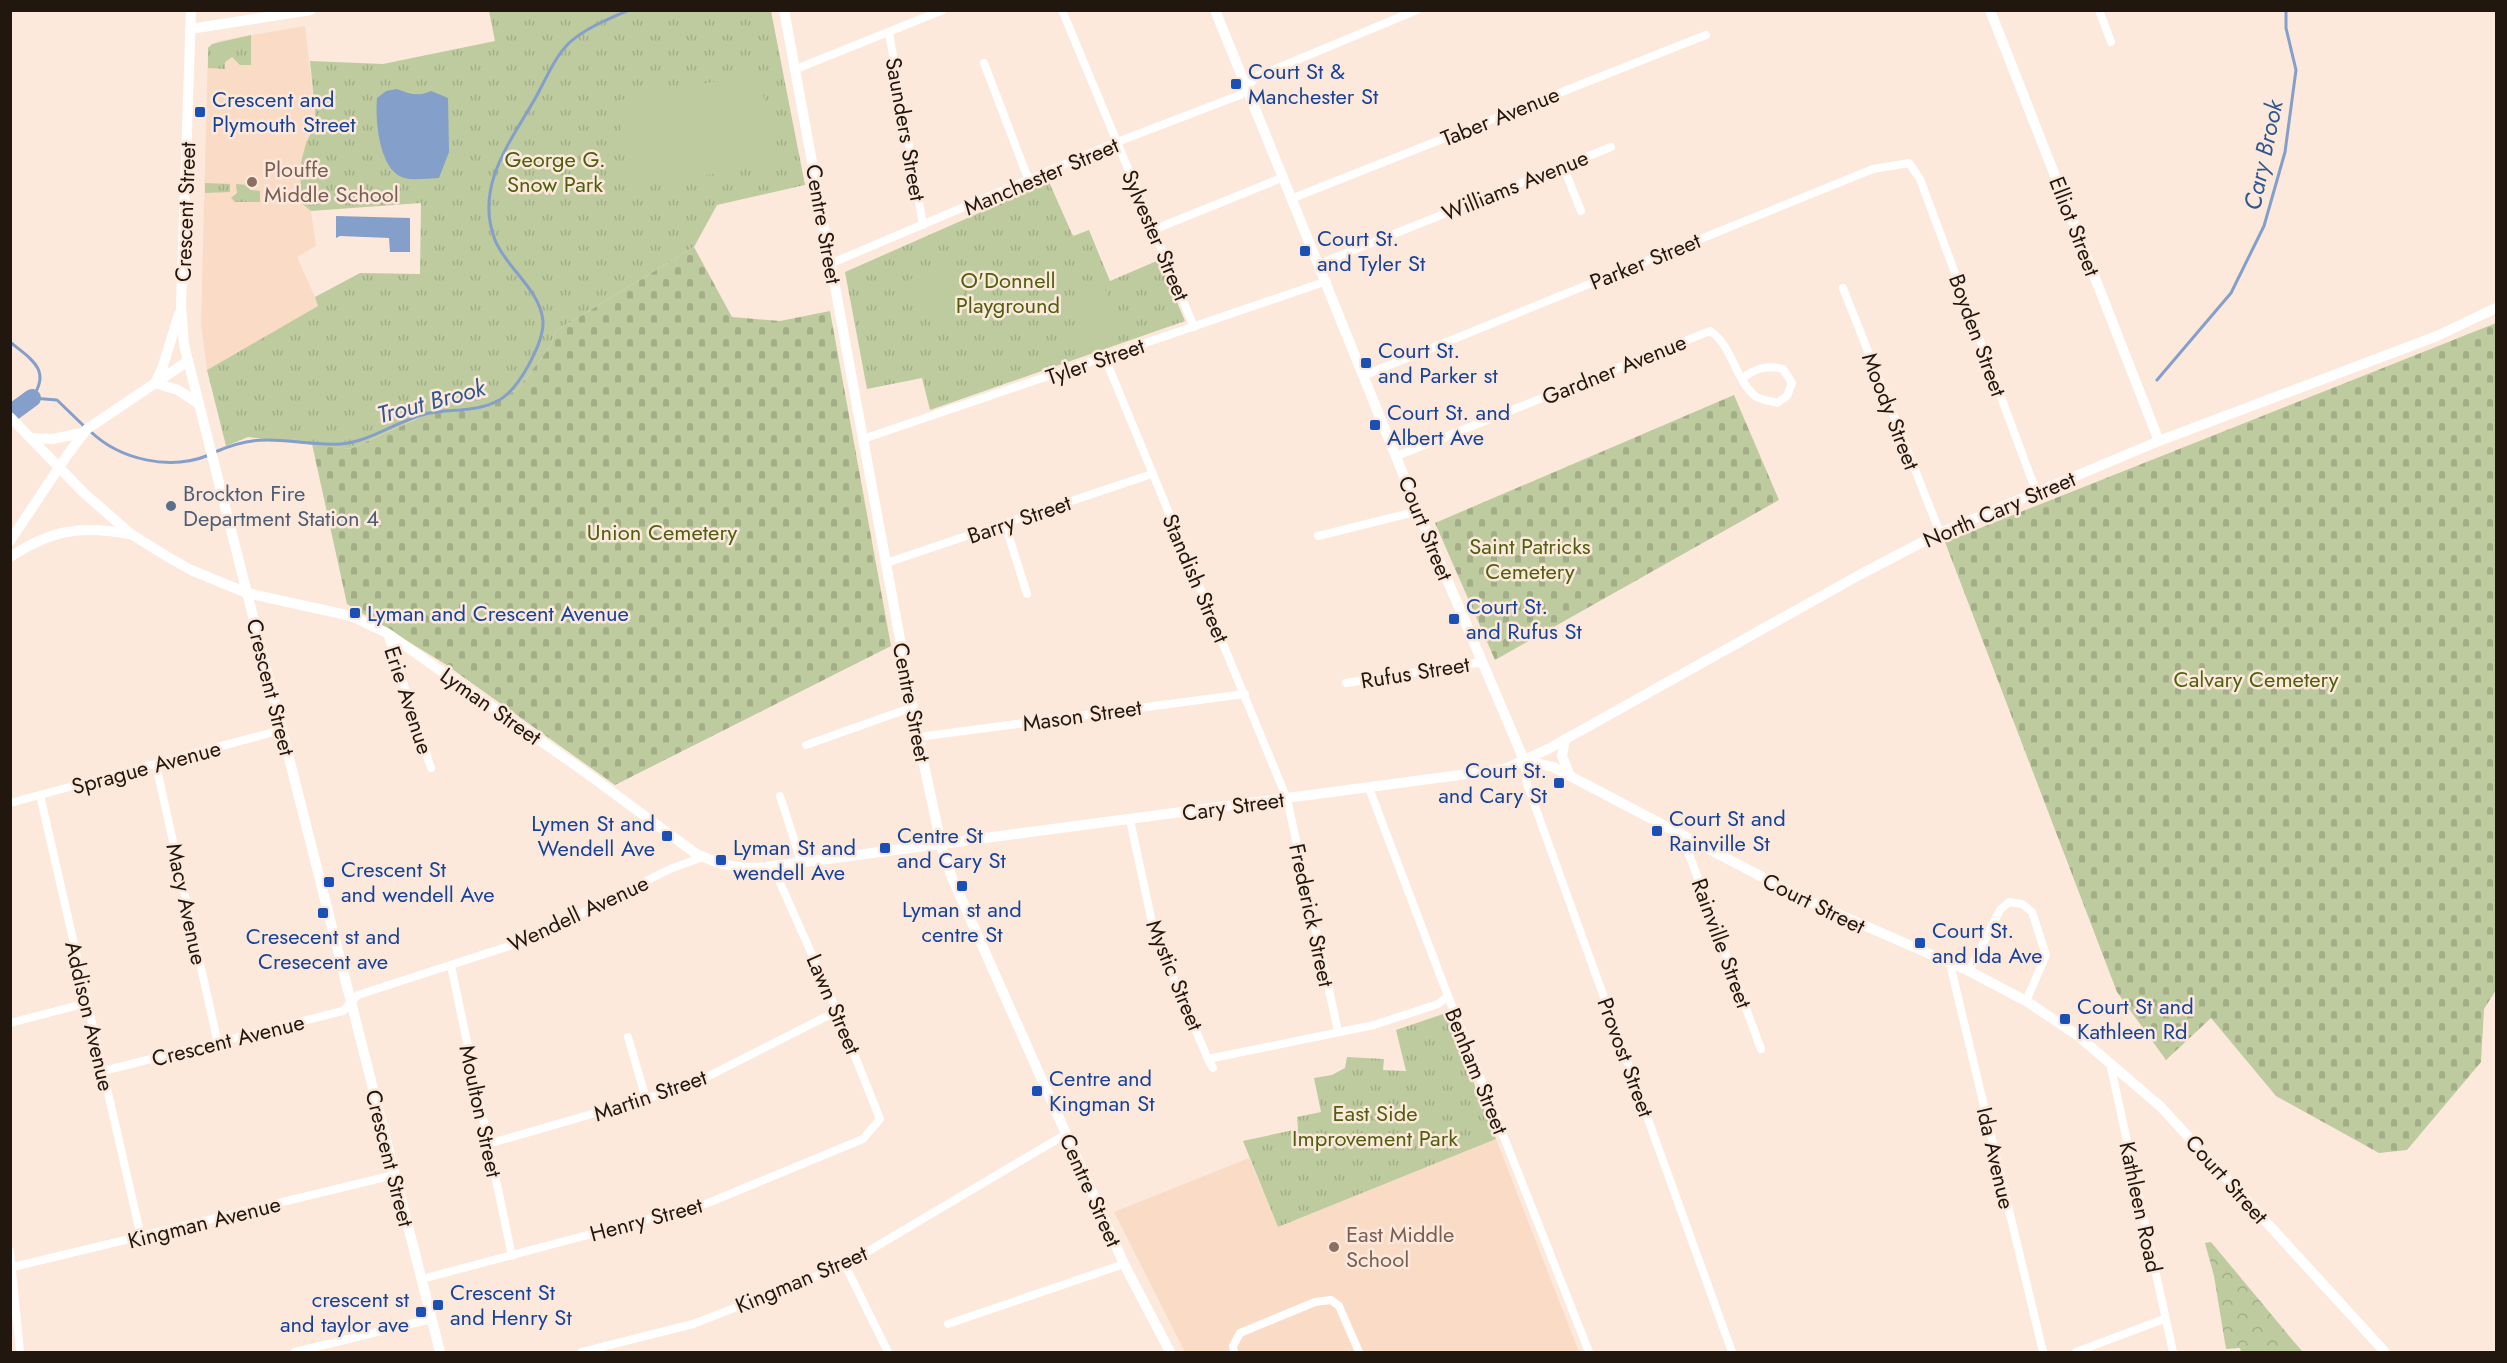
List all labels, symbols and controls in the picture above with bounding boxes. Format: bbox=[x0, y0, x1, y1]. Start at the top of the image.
street label: Saunders Street bbox=[878, 55, 934, 204]
place label: Court St & Manchester St bbox=[1248, 55, 1379, 112]
marker: Court St & Manchester St bbox=[1229, 77, 1243, 91]
street label: Taber Avenue bbox=[1436, 78, 1564, 154]
place label: Crescent and Plymouth Street bbox=[212, 83, 356, 140]
water label: Cary Brook bbox=[2234, 95, 2292, 213]
marker: Crescent and Plymouth Street bbox=[193, 105, 207, 119]
street label: Manchester Street bbox=[959, 129, 1124, 223]
street label: Crescent Street bbox=[167, 141, 203, 283]
street label: Williams Avenue bbox=[1437, 141, 1593, 229]
park label: George G. Snow Park bbox=[504, 143, 606, 200]
place label: Plouffe Middle School bbox=[264, 153, 399, 210]
street label: Centre Street bbox=[798, 162, 850, 287]
street label: Sylvester Street bbox=[1114, 164, 1198, 306]
street label: Elliot Street bbox=[2041, 172, 2109, 281]
marker: Plouffe Middle School bbox=[245, 175, 259, 189]
place label: Court St. and Tyler St bbox=[1317, 222, 1426, 279]
street label: Parker Street bbox=[1585, 224, 1706, 298]
marker: Court St. and Tyler St bbox=[1298, 244, 1312, 258]
park label: O'Donnell Playground bbox=[956, 264, 1060, 321]
street label: Boyden Street bbox=[1941, 269, 2015, 401]
street label: Gardner Avenue bbox=[1537, 325, 1691, 413]
street label: Tyler Street bbox=[1041, 329, 1149, 393]
place label: Court St. and Parker st bbox=[1378, 334, 1498, 391]
street label: Moody Street bbox=[1854, 348, 1928, 475]
marker: Court St. and Parker st bbox=[1359, 356, 1373, 370]
water label: Trout Brook bbox=[373, 369, 491, 432]
place label: Court St. and Albert Ave bbox=[1387, 396, 1510, 453]
marker: Court St. and Albert Ave bbox=[1368, 418, 1382, 432]
street label: North Cary Street bbox=[1918, 462, 2081, 556]
street label: Court Street bbox=[1390, 471, 1462, 586]
place label: Brockton Fire Department Station 4 bbox=[183, 477, 379, 534]
street label: Barry Street bbox=[963, 486, 1076, 552]
marker: Brockton Fire Department Station 4 bbox=[164, 499, 178, 513]
street label: Standish Street bbox=[1154, 509, 1238, 648]
park label: Union Cemetery bbox=[587, 516, 738, 548]
park label: Saint Patricks Cemetery bbox=[1469, 530, 1591, 587]
place label: Court St. and Rufus St bbox=[1466, 590, 1583, 647]
place label: Lyman and Crescent Avenue bbox=[367, 597, 629, 629]
marker: Lyman and Crescent Avenue bbox=[348, 606, 362, 620]
marker: Court St. and Rufus St bbox=[1447, 612, 1461, 626]
street label: Crescent Street bbox=[239, 615, 304, 760]
street label: Centre Street bbox=[885, 640, 939, 765]
street label: Erie Avenue bbox=[377, 642, 441, 758]
street label: Rufus Street bbox=[1358, 648, 1472, 696]
street label: Lyman Street bbox=[434, 659, 549, 753]
park label: Calvary Cemetery bbox=[2174, 663, 2339, 695]
street label: Mason Street bbox=[1020, 691, 1144, 739]
street label: Sprague Avenue bbox=[68, 732, 224, 802]
place label: Court St. and Cary St bbox=[1438, 754, 1548, 811]
marker: Court St. and Cary St bbox=[1552, 776, 1566, 790]
street label: Cary Street bbox=[1180, 783, 1287, 829]
place label: Court St and Rainville St bbox=[1669, 802, 1786, 859]
place label: Lymen St and Wendell Ave bbox=[531, 807, 655, 864]
place label: Centre St and Cary St bbox=[897, 819, 1006, 876]
marker: Court St and Rainville St bbox=[1650, 824, 1664, 838]
marker: Lymen St and Wendell Ave bbox=[660, 829, 674, 843]
place label: Lyman St and wendell Ave bbox=[733, 831, 856, 888]
street label: Macy Avenue bbox=[158, 840, 216, 968]
street label: Frederick Street bbox=[1281, 840, 1343, 990]
marker: Centre St and Cary St bbox=[878, 841, 892, 855]
place label: Crescent St and wendell Ave bbox=[341, 853, 494, 910]
marker: Lyman St and wendell Ave bbox=[714, 853, 728, 867]
street label: Court Street bbox=[1757, 864, 1871, 942]
street label: Wendell Avenue bbox=[502, 866, 654, 960]
street label: Rainville Street bbox=[1684, 874, 1761, 1013]
marker: Crescent St and wendell Ave bbox=[322, 875, 336, 889]
marker: Lyman st and centre St bbox=[955, 879, 969, 893]
place label: Lyman st and centre St bbox=[902, 893, 1022, 950]
marker: Cresecent st and Cresecent ave bbox=[316, 906, 330, 920]
place label: Court St. and Ida Ave bbox=[1932, 914, 2042, 971]
street label: Mystic Street bbox=[1138, 915, 1212, 1036]
place label: Cresecent st and Cresecent ave bbox=[246, 920, 400, 977]
marker: Court St. and Ida Ave bbox=[1913, 936, 1927, 950]
street label: Addison Avenue bbox=[57, 938, 123, 1094]
street label: Lawn Street bbox=[799, 949, 870, 1060]
place label: Court St and Kathleen Rd bbox=[2077, 990, 2194, 1047]
street label: Provost Street bbox=[1590, 993, 1663, 1122]
street label: Benham Street bbox=[1437, 1003, 1517, 1140]
street label: Crescent Avenue bbox=[148, 1006, 308, 1074]
marker: Court St and Kathleen Rd bbox=[2058, 1012, 2072, 1026]
street label: Moulton Street bbox=[451, 1042, 511, 1181]
street label: Martin Street bbox=[589, 1060, 711, 1129]
place label: Centre and Kingman St bbox=[1049, 1062, 1155, 1119]
marker: Centre and Kingman St bbox=[1030, 1084, 1044, 1098]
street label: Crescent Street bbox=[358, 1086, 423, 1231]
park label: East Side Improvement Park bbox=[1292, 1097, 1458, 1154]
street label: Ida Avenue bbox=[1969, 1104, 2023, 1212]
street label: Court Street bbox=[2178, 1127, 2276, 1231]
street label: Centre Street bbox=[1052, 1128, 1130, 1252]
street label: Kathleen Road bbox=[2112, 1139, 2170, 1275]
street label: Kingman Avenue bbox=[124, 1188, 284, 1256]
street label: Henry Street bbox=[586, 1188, 707, 1249]
place label: East Middle School bbox=[1346, 1218, 1454, 1275]
street label: Kingman Street bbox=[730, 1237, 873, 1321]
marker: East Middle School bbox=[1327, 1240, 1341, 1254]
place label: Crescent St and Henry St bbox=[450, 1276, 572, 1333]
place label: crescent st and taylor ave bbox=[280, 1283, 410, 1340]
marker: Crescent St and Henry St bbox=[431, 1298, 445, 1312]
marker: crescent st and taylor ave bbox=[414, 1305, 428, 1319]

